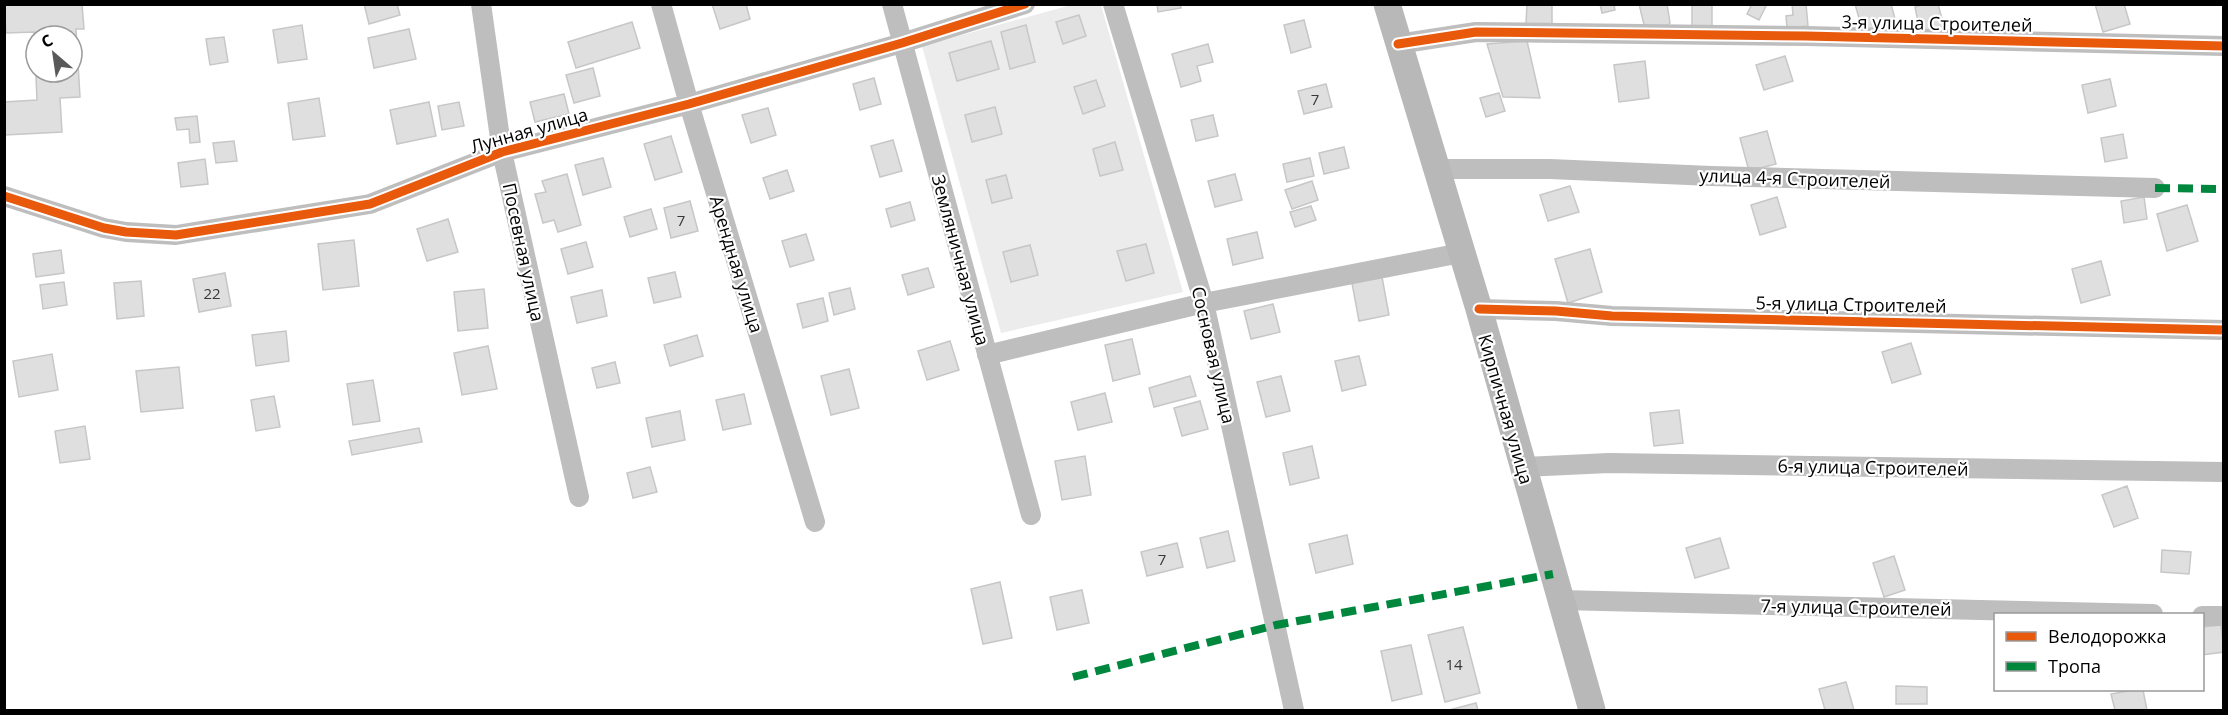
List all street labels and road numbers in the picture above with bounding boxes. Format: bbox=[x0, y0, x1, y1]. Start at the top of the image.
street label: 3-я улица Строителей bbox=[1841, 9, 2033, 37]
street label: Лунная улица bbox=[467, 102, 591, 158]
street label: улица 4-я Строителей bbox=[1699, 163, 1891, 193]
street label: Земляничная улица bbox=[927, 172, 995, 348]
street label: Посевная улица bbox=[498, 181, 550, 323]
street label: Арендная улица bbox=[705, 192, 769, 336]
street label: Сосновая улица bbox=[1187, 284, 1241, 426]
street label: 5-я улица Строителей bbox=[1755, 290, 1947, 318]
street label: Кирпичная улица bbox=[1473, 331, 1539, 487]
street label: 6-я улица Строителей bbox=[1777, 453, 1969, 481]
street label: 7-я улица Строителей bbox=[1760, 593, 1952, 621]

